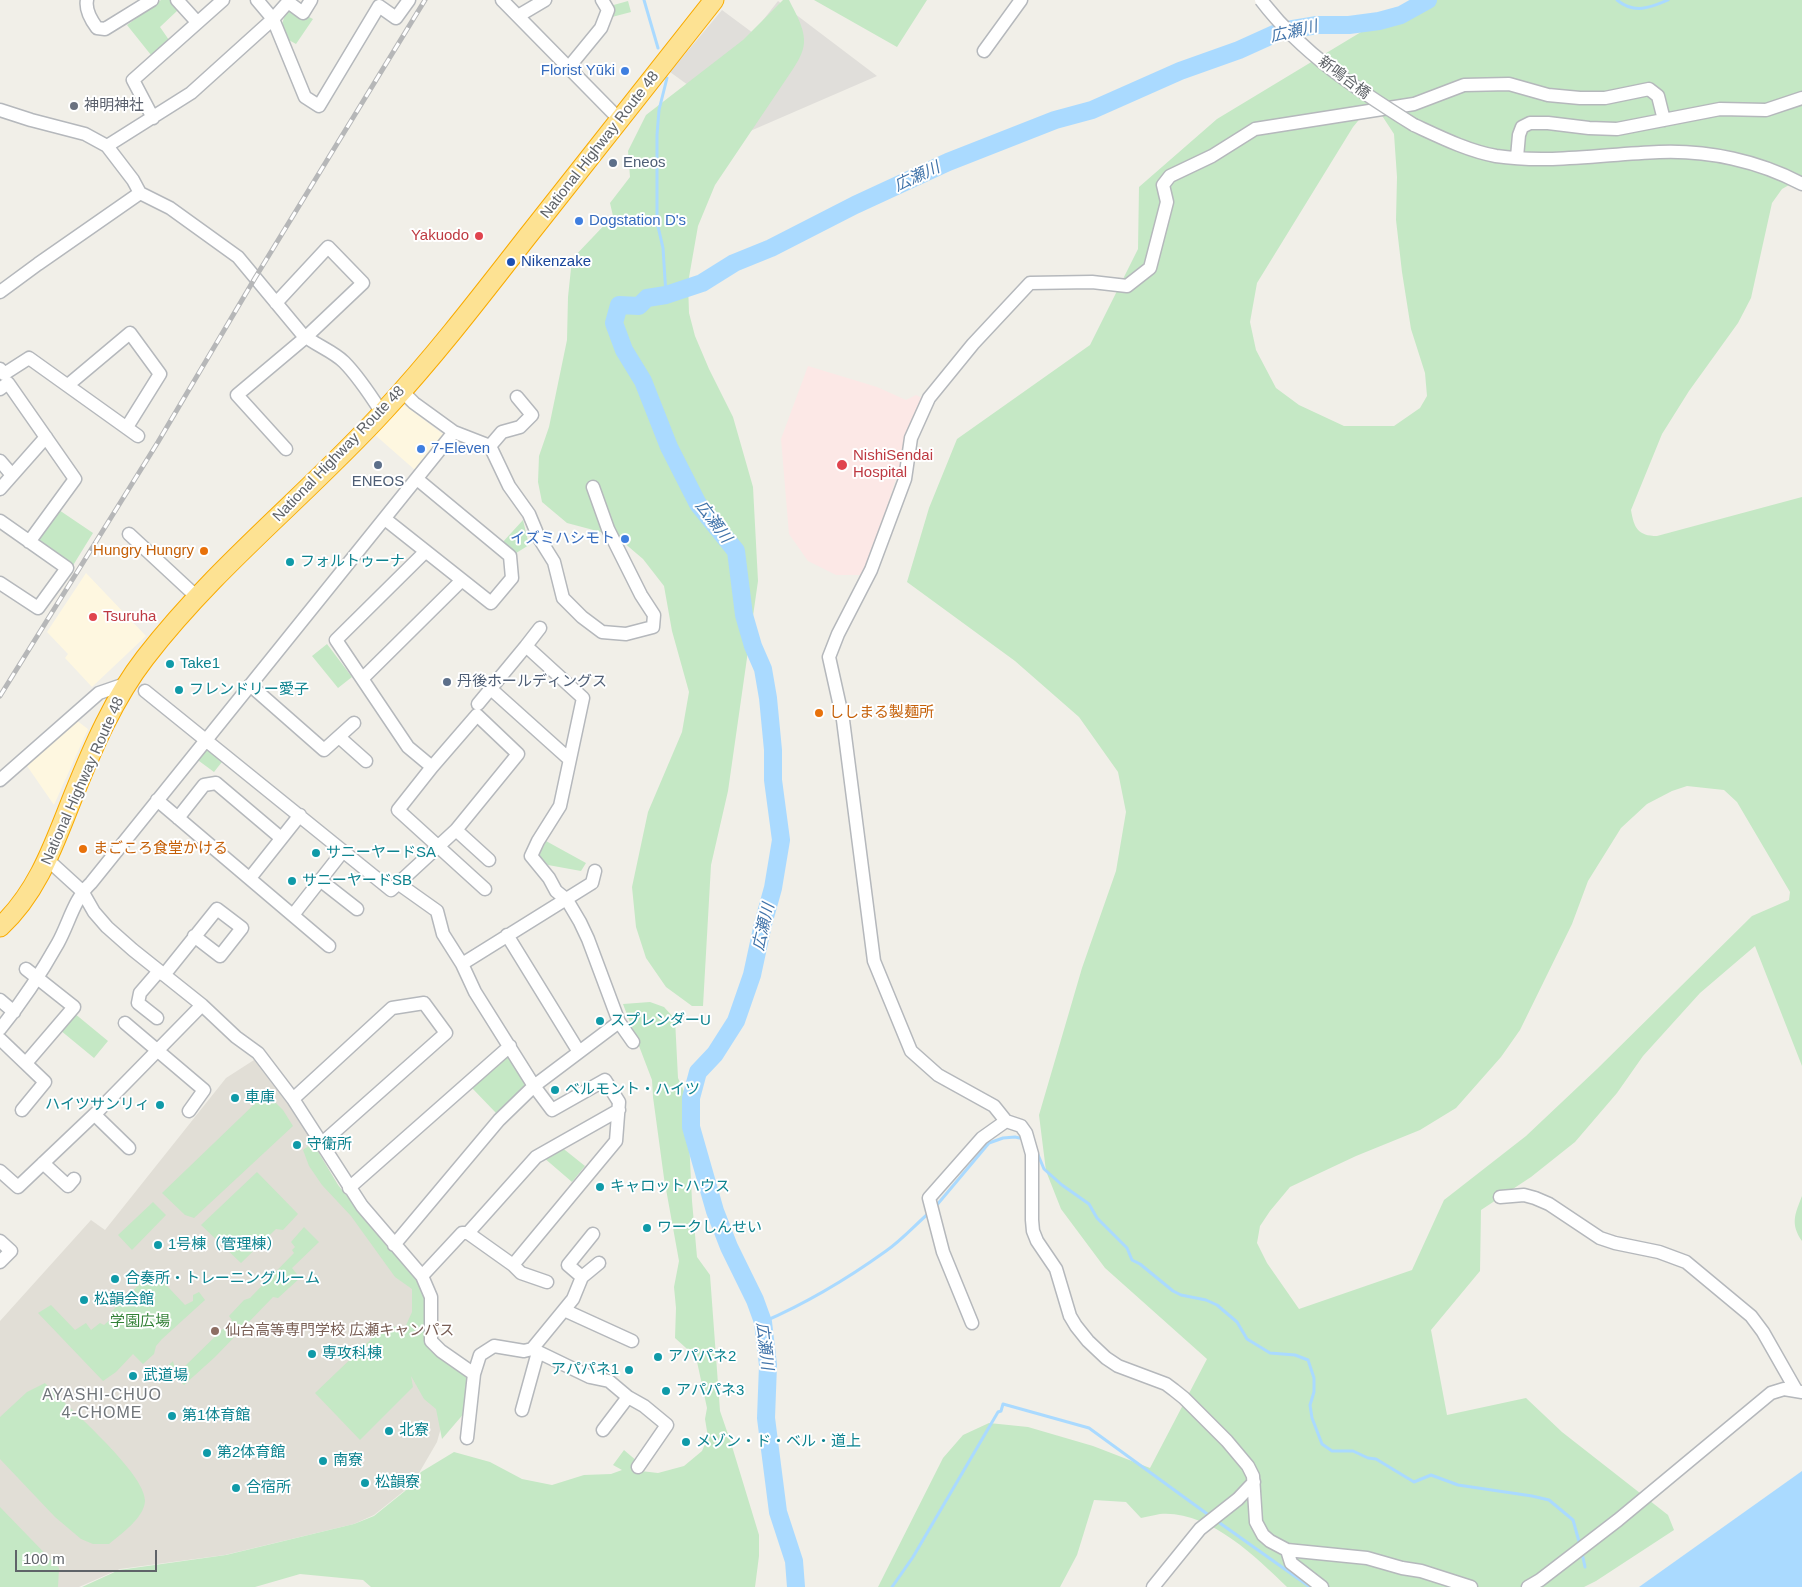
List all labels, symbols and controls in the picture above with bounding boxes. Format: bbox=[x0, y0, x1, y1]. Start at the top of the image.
water label: 広瀬川 bbox=[1268, 17, 1320, 47]
street label: 新鳴合橋 bbox=[1315, 53, 1373, 103]
place label: Florist Yūki bbox=[541, 62, 615, 80]
marker: Florist Yūki bbox=[619, 65, 631, 77]
street label: National Highway Route 48 bbox=[537, 68, 663, 222]
place label: 神明神社 bbox=[84, 97, 144, 115]
marker: 神明神社 bbox=[68, 100, 80, 112]
place label: Eneos bbox=[623, 154, 666, 172]
marker: Eneos bbox=[607, 157, 619, 169]
water label: 広瀬川 bbox=[891, 158, 943, 196]
place label: Dogstation D's bbox=[589, 212, 686, 230]
marker: Dogstation D's bbox=[573, 215, 585, 227]
place label: Yakuodo bbox=[411, 227, 469, 245]
marker: Yakuodo bbox=[473, 230, 485, 242]
place label: Nikenzake bbox=[521, 253, 591, 271]
marker: Nikenzake bbox=[505, 256, 517, 268]
street label: National Highway Route 48 bbox=[269, 382, 409, 526]
place label: 7-Eleven bbox=[431, 440, 490, 458]
marker: 7-Eleven bbox=[415, 443, 427, 455]
place label: NishiSendai Hospital bbox=[853, 447, 933, 482]
marker: NishiSendai Hospital bbox=[835, 458, 849, 472]
marker: ENEOS bbox=[372, 459, 384, 471]
place label: ENEOS bbox=[352, 473, 404, 491]
water label: 広瀬川 bbox=[691, 497, 735, 547]
place label: イズミハシモト bbox=[510, 530, 615, 548]
marker: イズミハシモト bbox=[619, 533, 631, 545]
place label: Hungry Hungry bbox=[93, 542, 194, 560]
marker: Hungry Hungry bbox=[198, 545, 210, 557]
place label: フォルトゥーナ bbox=[300, 553, 405, 571]
marker: フォルトゥーナ bbox=[284, 556, 296, 568]
place label: Tsuruha bbox=[103, 608, 156, 626]
marker: Tsuruha bbox=[87, 611, 99, 623]
place label: Take1 bbox=[180, 655, 220, 673]
marker: Take1 bbox=[164, 658, 176, 670]
place label: 丹後ホールディングス bbox=[457, 673, 607, 691]
marker: 丹後ホールディングス bbox=[441, 676, 453, 688]
place label: フレンドリー愛子 bbox=[189, 681, 309, 699]
marker: フレンドリー愛子 bbox=[173, 684, 185, 696]
street label: National Highway Route 48 bbox=[38, 694, 128, 868]
place label: ししまる製麺所 bbox=[829, 704, 934, 722]
marker: ししまる製麺所 bbox=[813, 707, 825, 719]
place label: まごころ食堂かける bbox=[93, 840, 228, 858]
marker: まごころ食堂かける bbox=[77, 843, 89, 855]
place label: サニーヤードSA bbox=[326, 844, 436, 862]
marker: サニーヤードSA bbox=[310, 847, 322, 859]
place label: サニーヤードSB bbox=[302, 872, 412, 890]
marker: サニーヤードSB bbox=[286, 875, 298, 887]
water label: 広瀬川 bbox=[749, 901, 779, 953]
place label: スプレンダーU bbox=[610, 1012, 711, 1030]
marker: スプレンダーU bbox=[594, 1015, 606, 1027]
place label: ベルモント・ハイツ bbox=[565, 1081, 700, 1099]
marker: ベルモント・ハイツ bbox=[549, 1084, 561, 1096]
place label: 車庫 bbox=[245, 1089, 275, 1107]
marker: 車庫 bbox=[229, 1092, 241, 1104]
place label: ハイツサンリィ bbox=[45, 1096, 150, 1114]
marker: ハイツサンリィ bbox=[154, 1099, 166, 1111]
place label: 守衛所 bbox=[307, 1136, 352, 1154]
marker: 守衛所 bbox=[291, 1139, 303, 1151]
place label: キャロットハウス bbox=[610, 1178, 730, 1196]
marker: キャロットハウス bbox=[594, 1181, 606, 1193]
place label: ワークしんせい bbox=[657, 1219, 762, 1237]
marker: ワークしんせい bbox=[641, 1222, 653, 1234]
place label: 1号棟（管理棟） bbox=[168, 1236, 281, 1254]
marker: 1号棟（管理棟） bbox=[152, 1239, 164, 1251]
place label: 合奏所・トレーニングルーム bbox=[125, 1270, 320, 1288]
marker: 合奏所・トレーニングルーム bbox=[109, 1273, 121, 1285]
place label: 松韻会館 bbox=[94, 1291, 154, 1309]
marker: 松韻会館 bbox=[78, 1294, 90, 1306]
park label: 学園広場 bbox=[110, 1313, 170, 1331]
water label: 広瀬川 bbox=[752, 1321, 776, 1371]
place label: 仙台高等専門学校 広瀬キャンパス bbox=[225, 1322, 454, 1340]
marker: 仙台高等専門学校 広瀬キャンパス bbox=[209, 1325, 221, 1337]
place label: 専攻科棟 bbox=[322, 1345, 382, 1363]
marker: 専攻科棟 bbox=[306, 1348, 318, 1360]
place label: アパパネ2 bbox=[668, 1348, 736, 1366]
marker: アパパネ2 bbox=[652, 1351, 664, 1363]
place label: アパパネ1 bbox=[551, 1361, 619, 1379]
marker: アパパネ1 bbox=[623, 1364, 635, 1376]
place label: 武道場 bbox=[143, 1367, 188, 1385]
marker: 武道場 bbox=[127, 1370, 139, 1382]
place label: アパパネ3 bbox=[676, 1382, 744, 1400]
marker: アパパネ3 bbox=[660, 1385, 672, 1397]
district label: AYASHI-CHUO 4-CHOME bbox=[41, 1386, 163, 1424]
place label: 第1体育館 bbox=[182, 1407, 250, 1425]
marker: 第1体育館 bbox=[166, 1410, 178, 1422]
place label: 北寮 bbox=[399, 1422, 429, 1440]
marker: 北寮 bbox=[383, 1425, 395, 1437]
place label: メゾン・ド・ベル・道上 bbox=[696, 1433, 861, 1451]
marker: メゾン・ド・ベル・道上 bbox=[680, 1436, 692, 1448]
place label: 第2体育館 bbox=[217, 1444, 285, 1462]
marker: 第2体育館 bbox=[201, 1447, 213, 1459]
place label: 南寮 bbox=[333, 1452, 363, 1470]
marker: 南寮 bbox=[317, 1455, 329, 1467]
place label: 松韻寮 bbox=[375, 1474, 420, 1492]
marker: 松韻寮 bbox=[359, 1477, 371, 1489]
place label: 合宿所 bbox=[246, 1479, 291, 1497]
marker: 合宿所 bbox=[230, 1482, 242, 1494]
scale bar bbox=[18, 1540, 160, 1572]
text: 100 m bbox=[23, 1550, 65, 1567]

